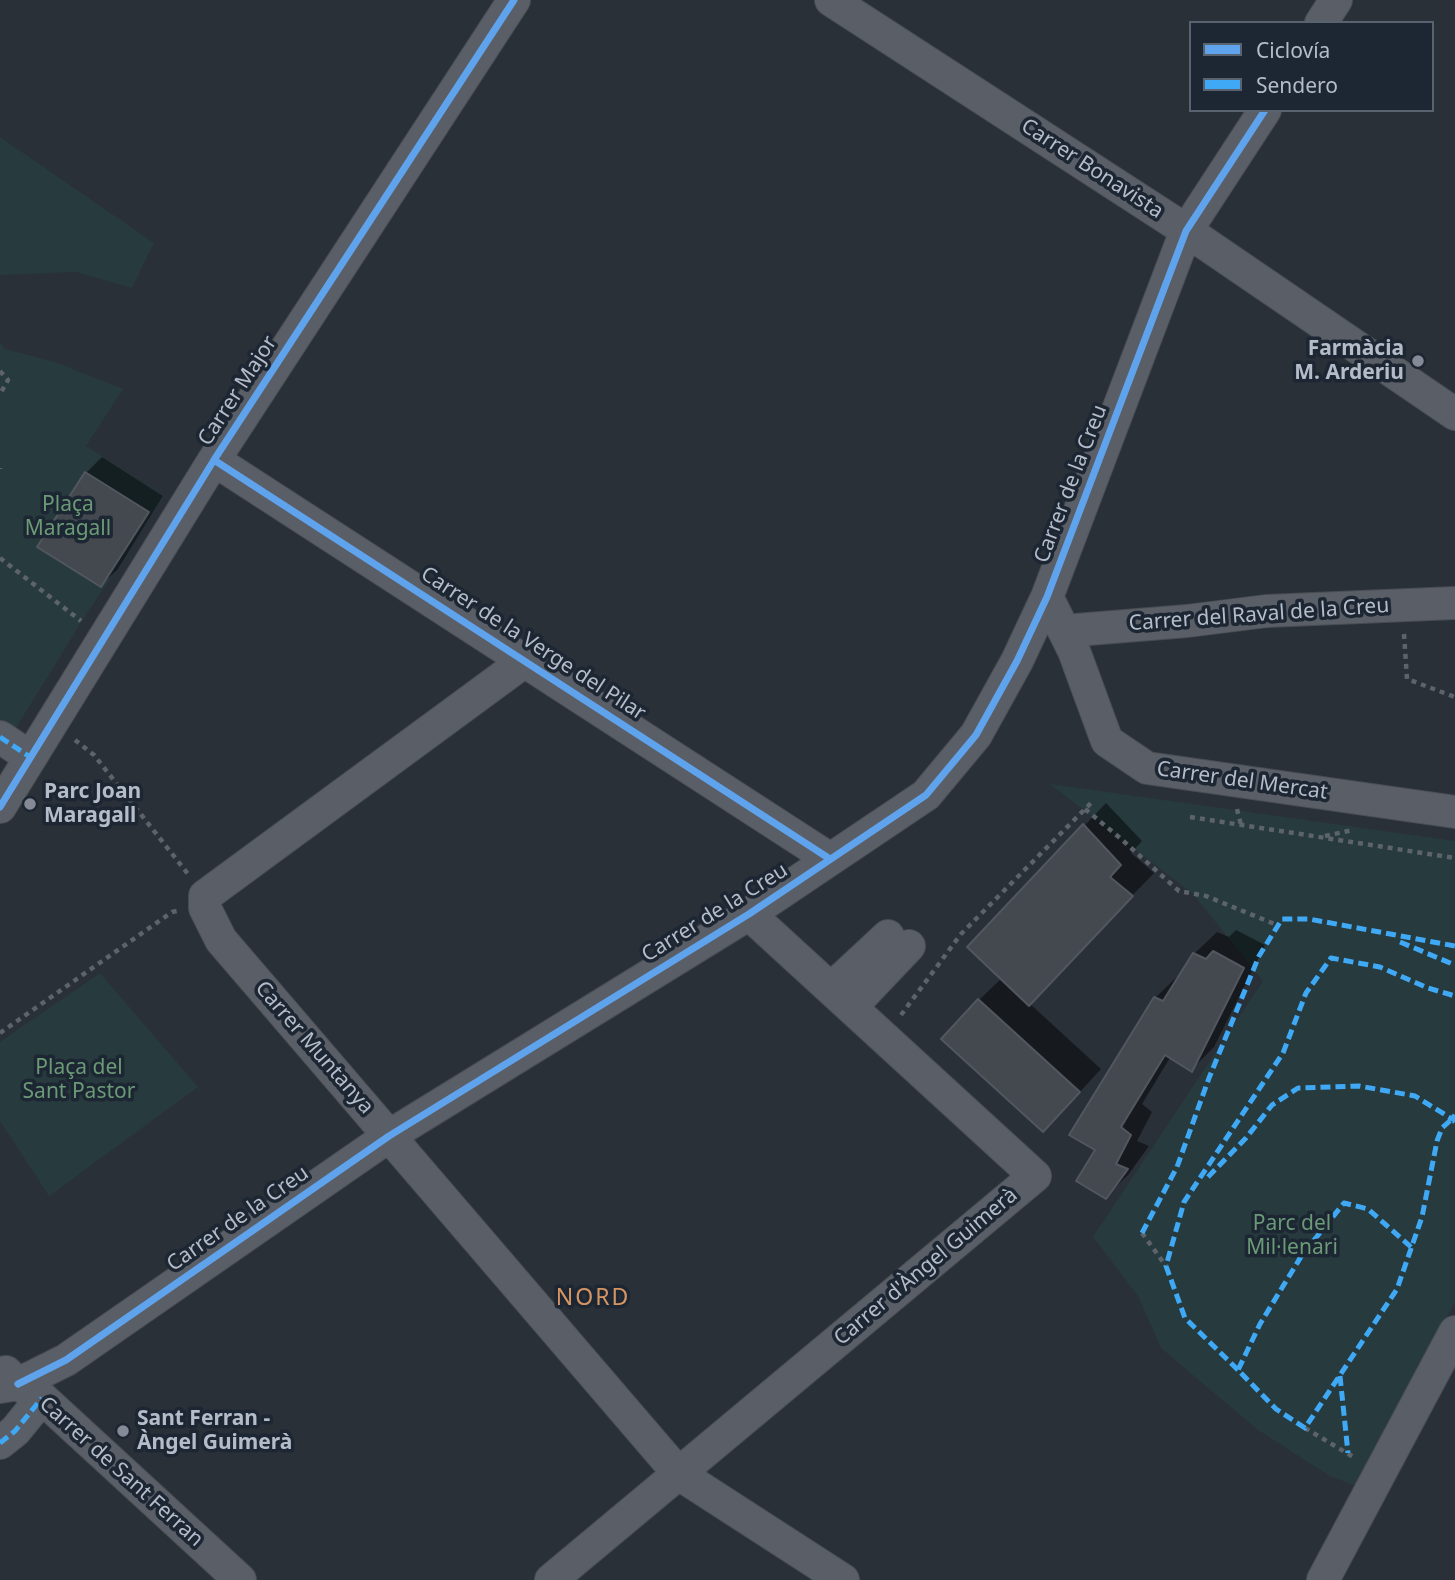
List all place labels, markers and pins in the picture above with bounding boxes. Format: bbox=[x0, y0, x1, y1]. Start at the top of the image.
place label: Farmàcia M. Arderiu bbox=[1294, 336, 1404, 386]
marker: Farmàcia M. Arderiu bbox=[1410, 353, 1426, 369]
place label: Parc Joan Maragall bbox=[44, 779, 141, 829]
marker: Parc Joan Maragall bbox=[22, 796, 38, 812]
place label: Sant Ferran - Àngel Guimerà bbox=[137, 1406, 292, 1456]
marker: Sant Ferran - Àngel Guimerà bbox=[115, 1423, 131, 1439]

